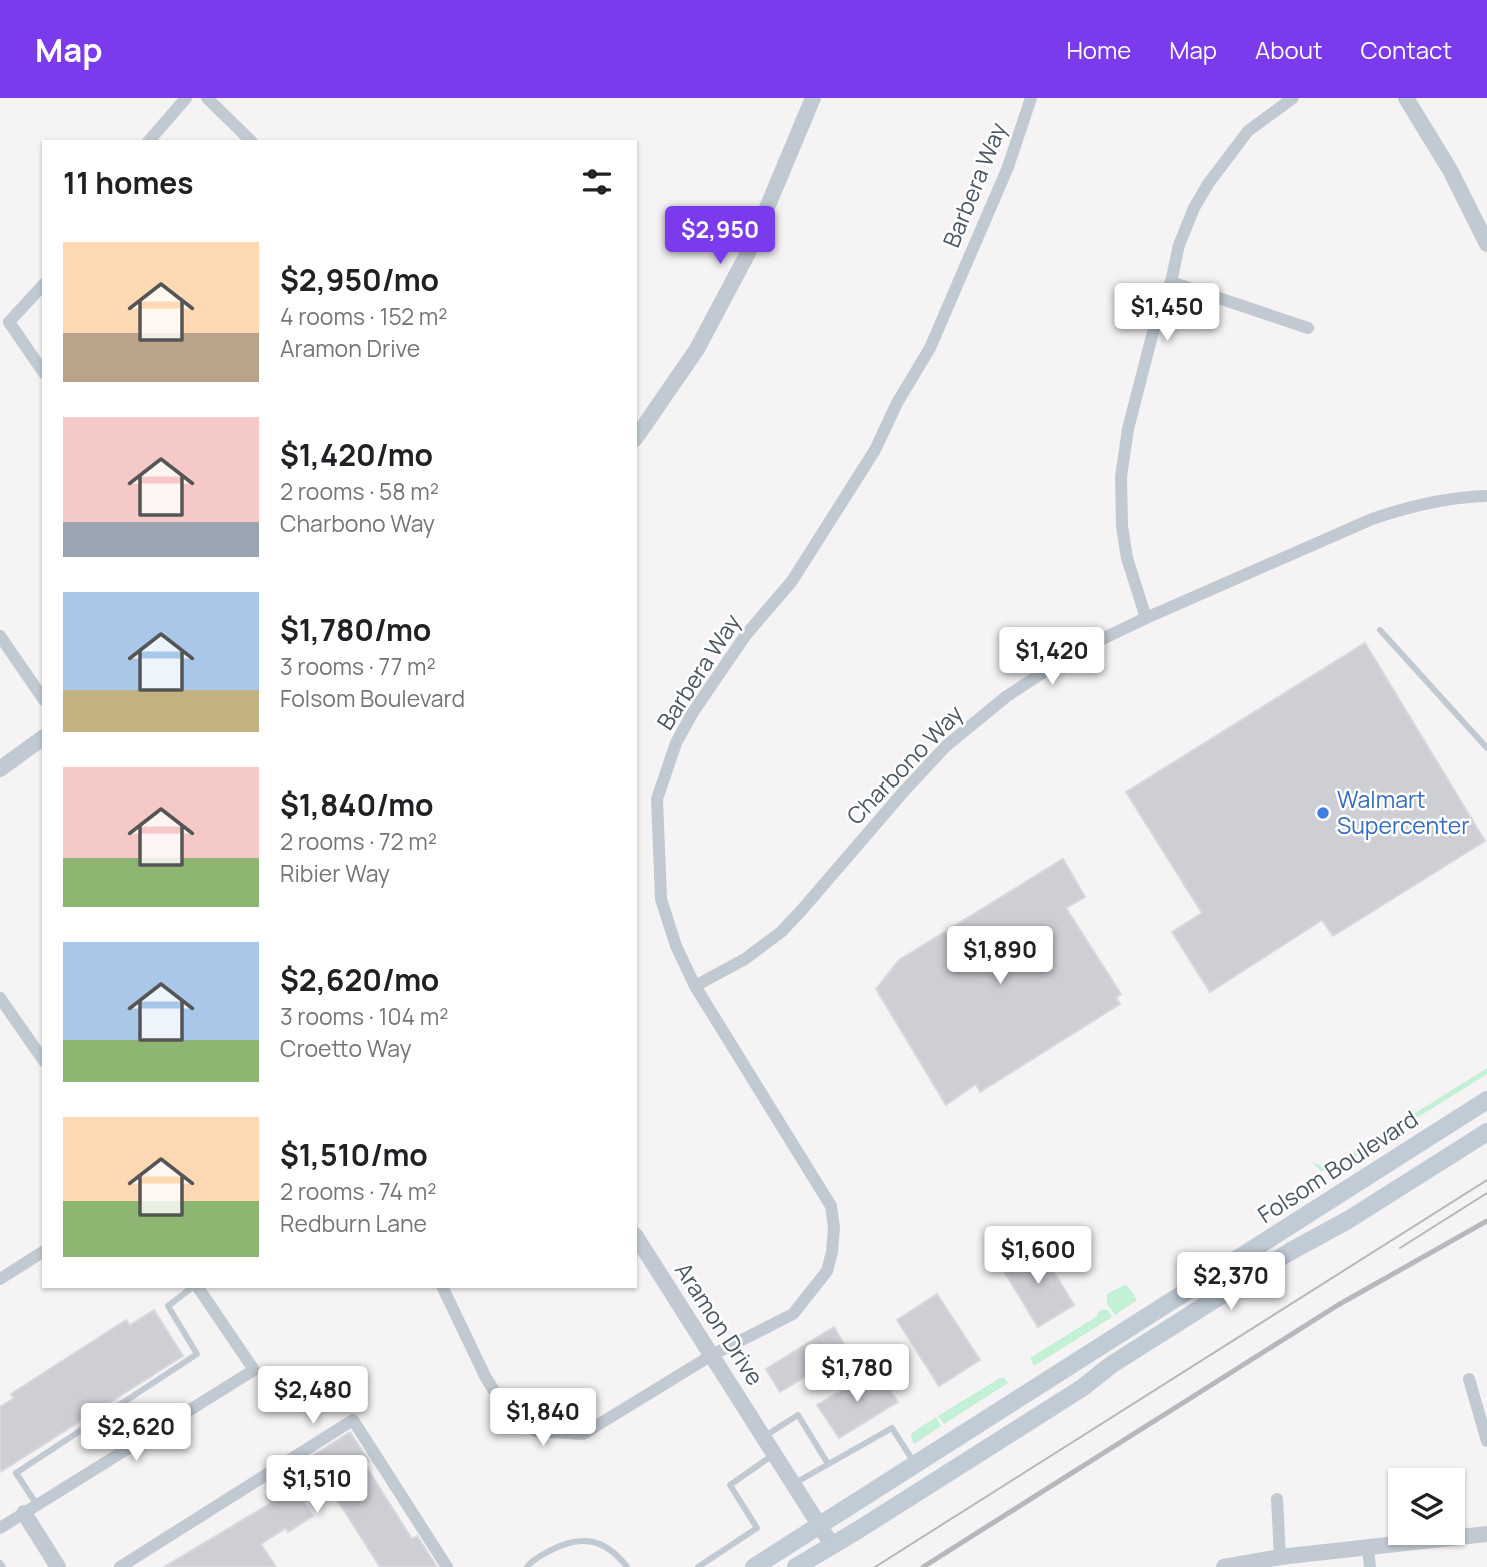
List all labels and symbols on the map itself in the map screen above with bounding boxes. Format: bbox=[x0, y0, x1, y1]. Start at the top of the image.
street label: Barbera Way bbox=[934, 117, 1014, 252]
pin: $2,950 bbox=[663, 206, 777, 266]
pin: $1,450 bbox=[1110, 284, 1224, 343]
street label: Barbera Way bbox=[649, 607, 748, 736]
pin: $1,420 bbox=[995, 628, 1109, 687]
street label: Charbono Way bbox=[839, 697, 970, 831]
place label: Walmart Supercenter bbox=[1337, 783, 1470, 841]
marker: Walmart Supercenter bbox=[1315, 805, 1331, 821]
pin: $1,890 bbox=[943, 926, 1057, 986]
street label: Folsom Boulevard bbox=[1251, 1102, 1424, 1230]
pin: $1,600 bbox=[981, 1226, 1095, 1286]
pin: $2,370 bbox=[1174, 1252, 1288, 1312]
street label: Aramon Drive bbox=[668, 1256, 771, 1391]
pin: $1,780 bbox=[800, 1344, 914, 1404]
pin: $2,480 bbox=[256, 1366, 370, 1426]
pin: $1,840 bbox=[486, 1388, 600, 1448]
pin: $2,620 bbox=[79, 1404, 193, 1463]
pin: $1,510 bbox=[260, 1456, 374, 1515]

